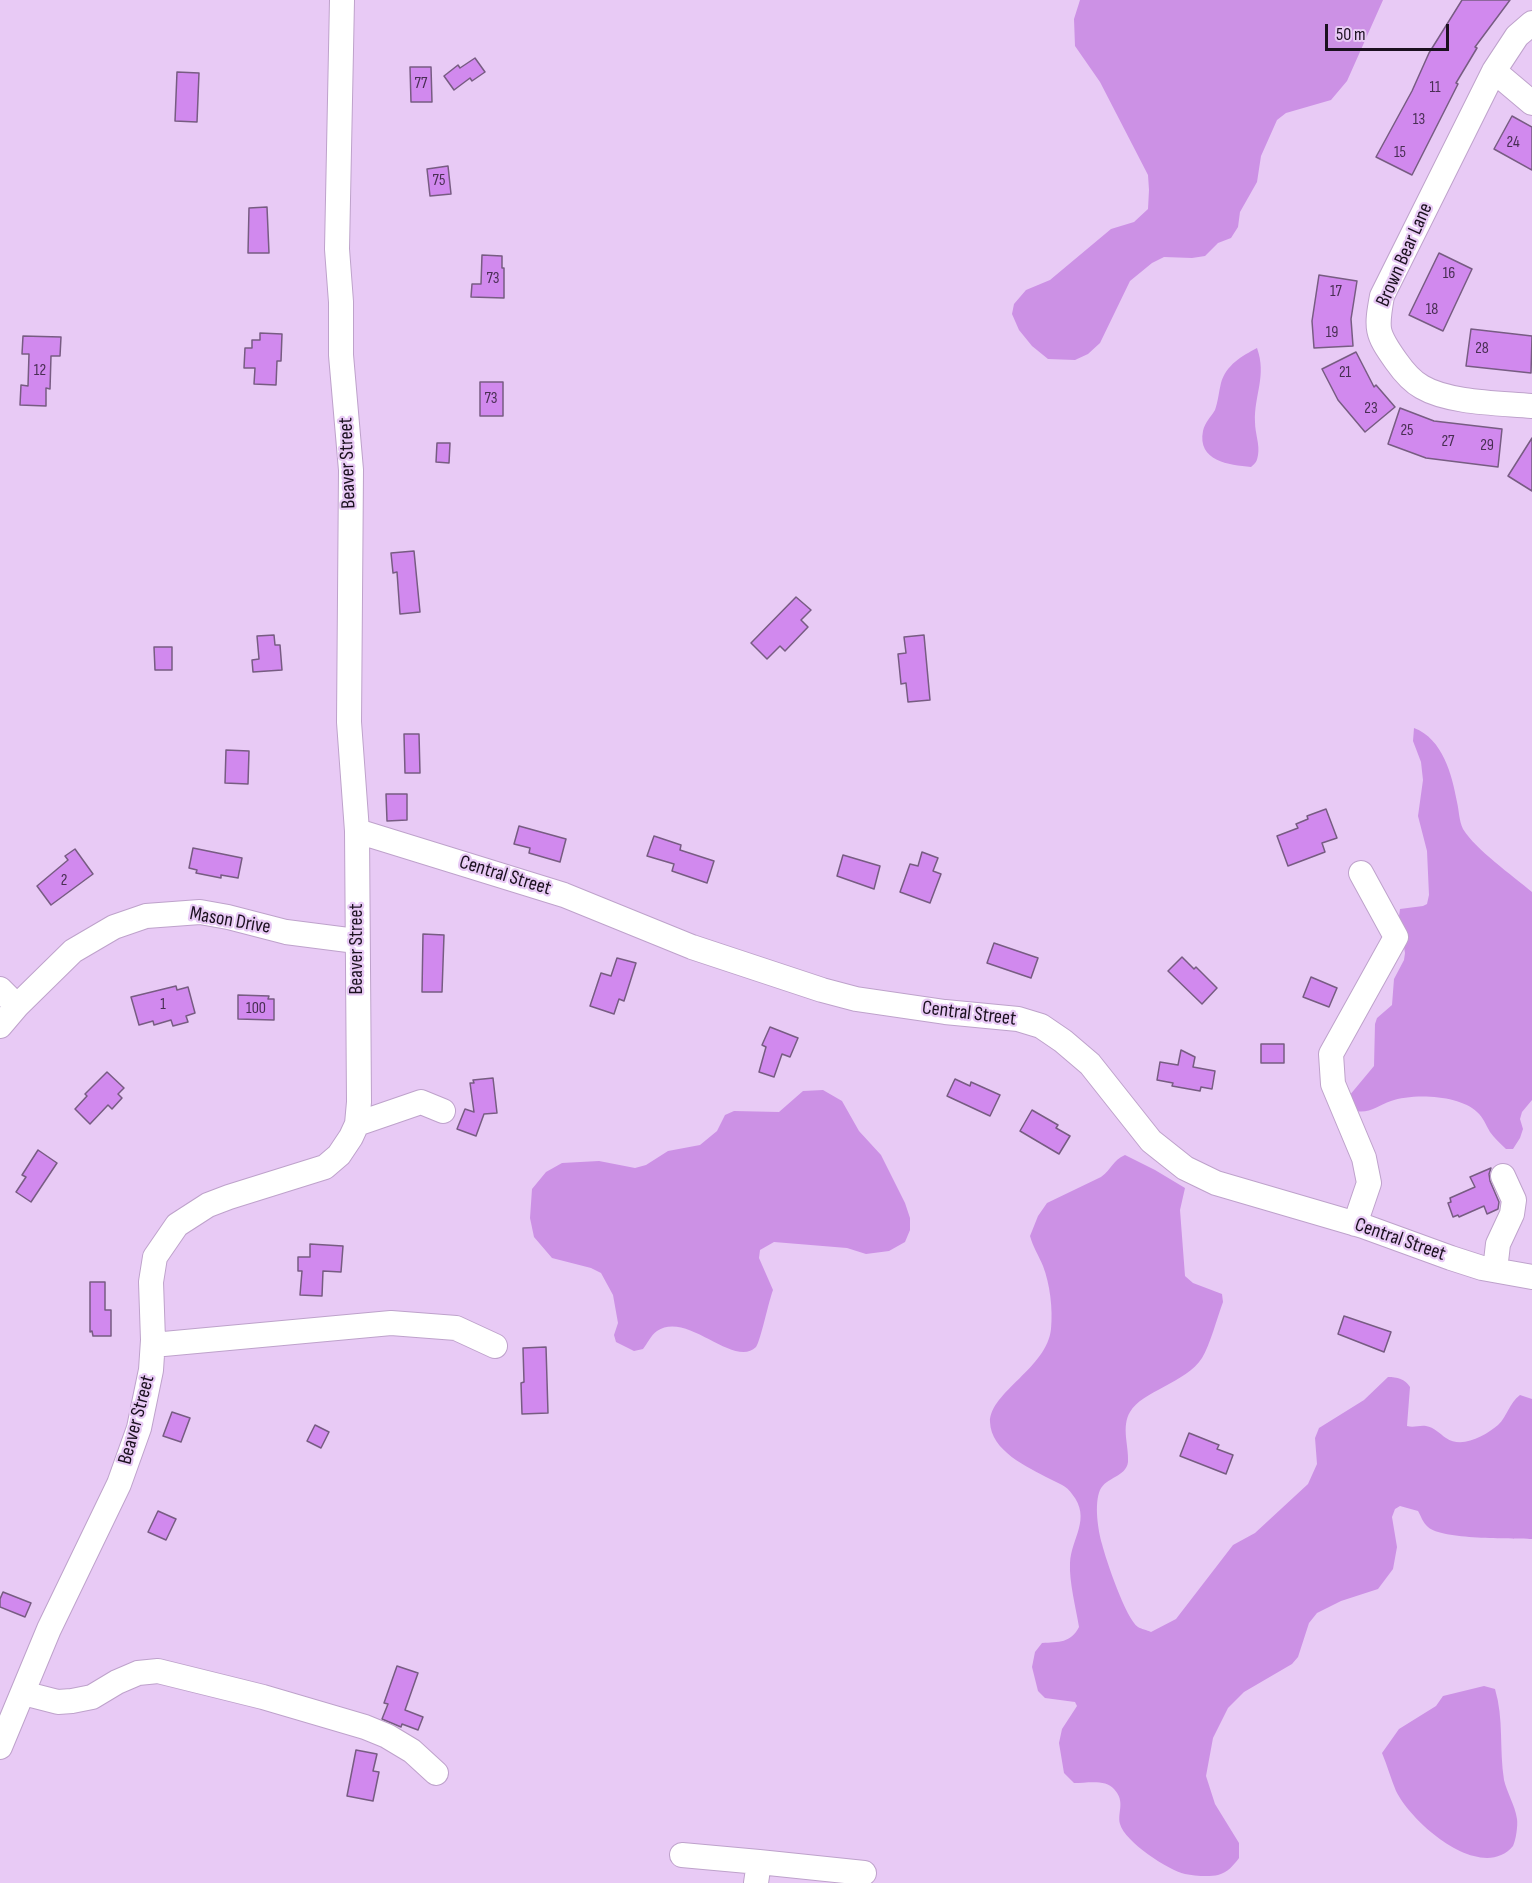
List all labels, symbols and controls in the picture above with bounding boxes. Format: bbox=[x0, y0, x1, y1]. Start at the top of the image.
scale bar bbox=[1328, 12, 1452, 50]
text: 50 m bbox=[1336, 24, 1366, 45]
house number: 77 bbox=[415, 74, 427, 94]
house number: 11 bbox=[1429, 78, 1441, 98]
house number: 13 bbox=[1413, 110, 1425, 130]
house number: 24 bbox=[1506, 133, 1520, 153]
house number: 15 bbox=[1394, 143, 1406, 163]
house number: 75 bbox=[433, 171, 445, 191]
street label: Brown Bear Lane bbox=[1372, 200, 1438, 310]
house number: 16 bbox=[1443, 264, 1455, 284]
house number: 73 bbox=[486, 269, 500, 289]
house number: 17 bbox=[1330, 282, 1342, 302]
house number: 18 bbox=[1426, 300, 1438, 320]
house number: 19 bbox=[1326, 323, 1338, 343]
house number: 28 bbox=[1475, 339, 1489, 359]
house number: 12 bbox=[34, 361, 46, 381]
house number: 21 bbox=[1339, 363, 1351, 383]
house number: 73 bbox=[484, 389, 498, 409]
house number: 23 bbox=[1364, 399, 1378, 419]
street label: Beaver Street bbox=[334, 417, 362, 509]
house number: 25 bbox=[1400, 421, 1414, 441]
house number: 27 bbox=[1441, 432, 1455, 452]
house number: 29 bbox=[1480, 436, 1494, 456]
street label: Central Street bbox=[456, 851, 554, 901]
house number: 2 bbox=[61, 871, 67, 891]
street label: Mason Drive bbox=[188, 902, 272, 940]
street label: Beaver Street bbox=[345, 903, 369, 995]
house number: 1 bbox=[160, 995, 166, 1015]
street label: Central Street bbox=[921, 996, 1017, 1032]
house number: 100 bbox=[246, 999, 266, 1019]
street label: Central Street bbox=[1351, 1213, 1449, 1267]
street label: Beaver Street bbox=[114, 1373, 160, 1467]

